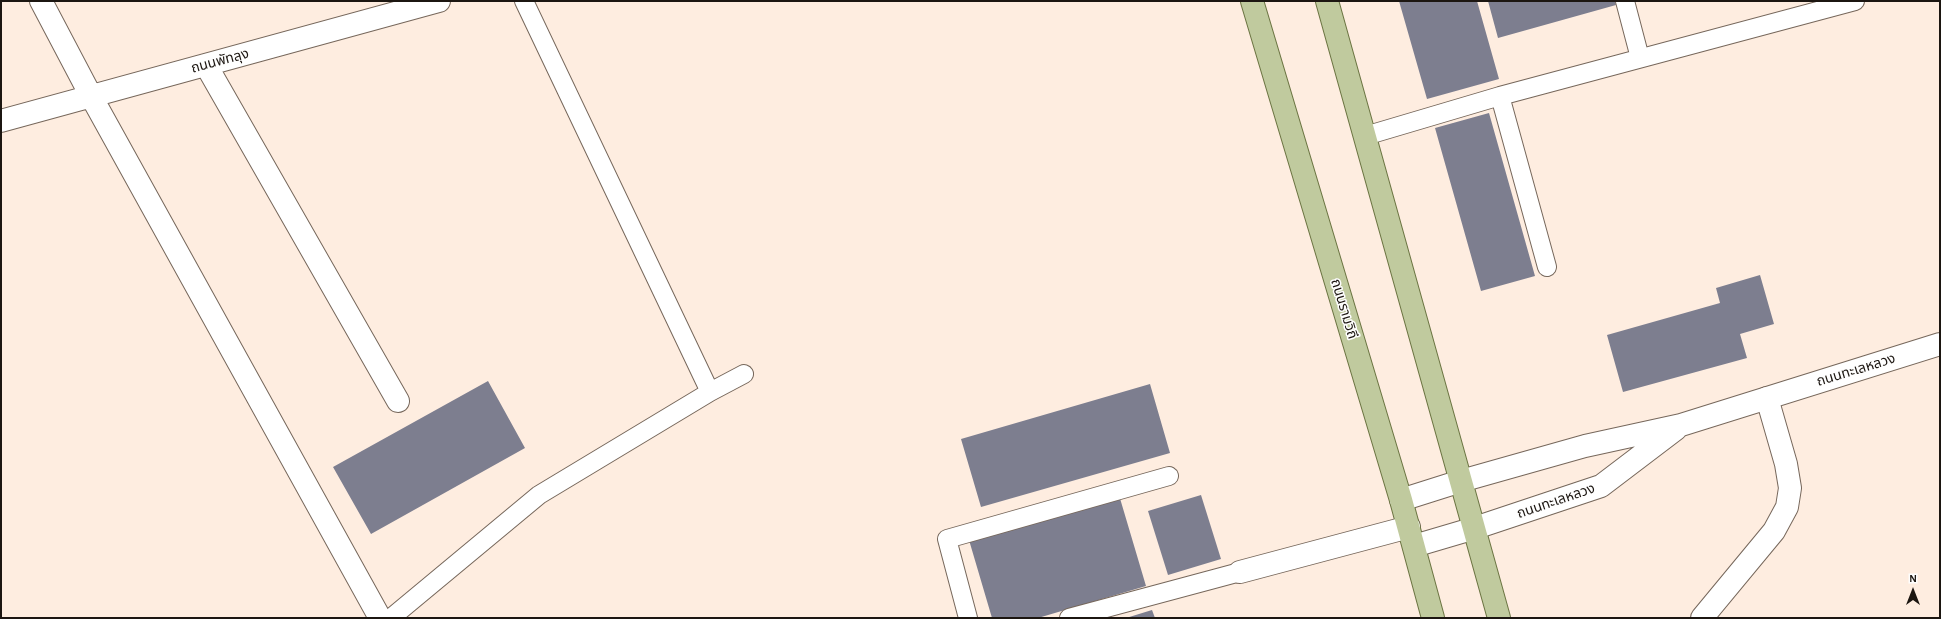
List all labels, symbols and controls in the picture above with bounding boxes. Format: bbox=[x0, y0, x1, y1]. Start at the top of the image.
street label: ถนนพัทลุง bbox=[189, 45, 251, 77]
street label: ถนนรามวิถี bbox=[1327, 277, 1361, 341]
street label: ถนนทะเลหลวง bbox=[1815, 350, 1897, 390]
street label: ถนนทะเลหลวง bbox=[1515, 480, 1597, 522]
north arrow bbox=[1893, 571, 1933, 611]
text: N bbox=[1909, 573, 1917, 584]

